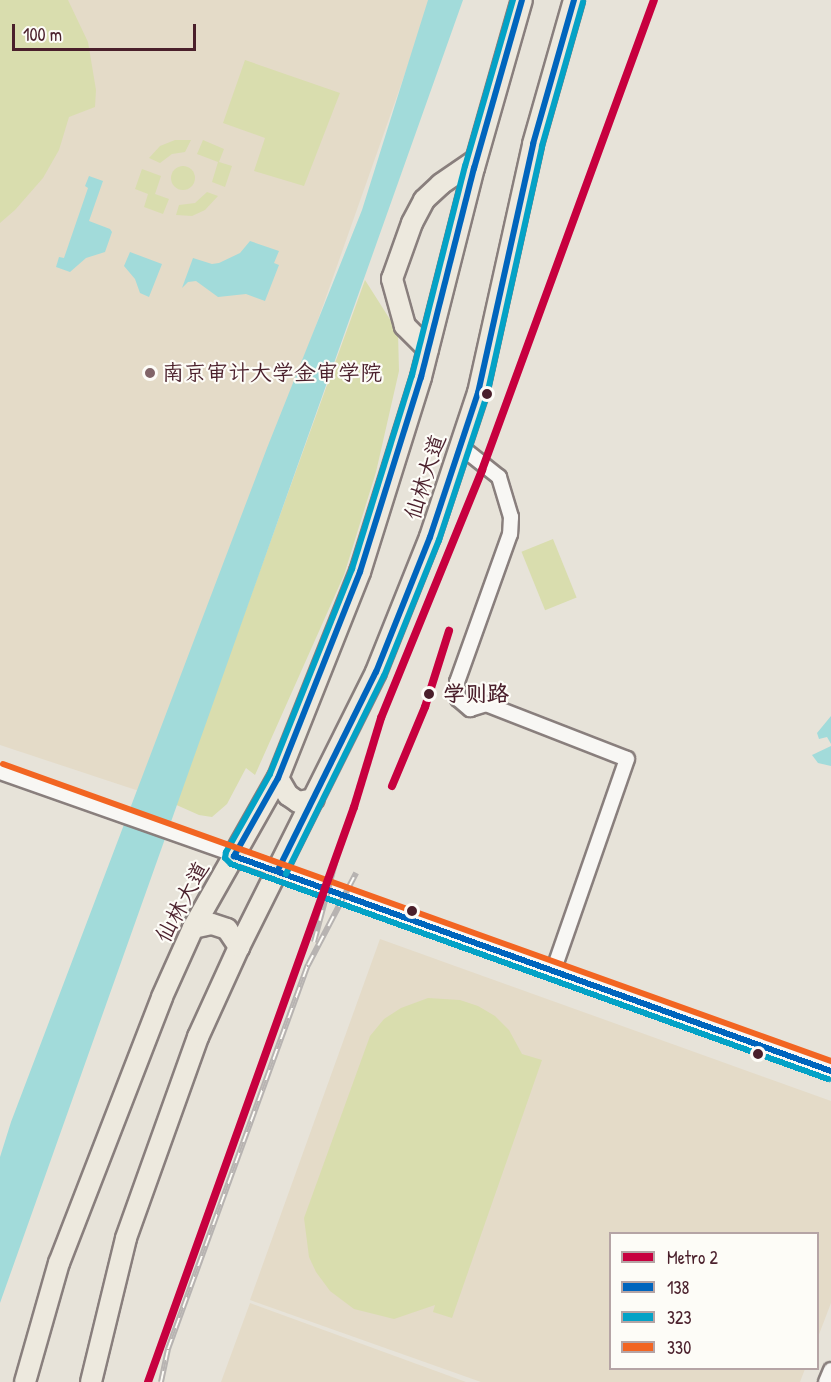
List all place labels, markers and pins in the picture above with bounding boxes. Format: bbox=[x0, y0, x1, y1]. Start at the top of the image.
place label: 南京审计大学金审学院 bbox=[162, 360, 382, 386]
marker: 南京审计大学金审学院 bbox=[143, 366, 157, 380]
unlabelled marker bbox=[481, 388, 493, 400]
place label: 学则路 bbox=[443, 681, 509, 707]
marker: 学则路 bbox=[420, 685, 438, 703]
unlabelled marker bbox=[406, 905, 418, 917]
unlabelled marker bbox=[752, 1048, 764, 1060]

